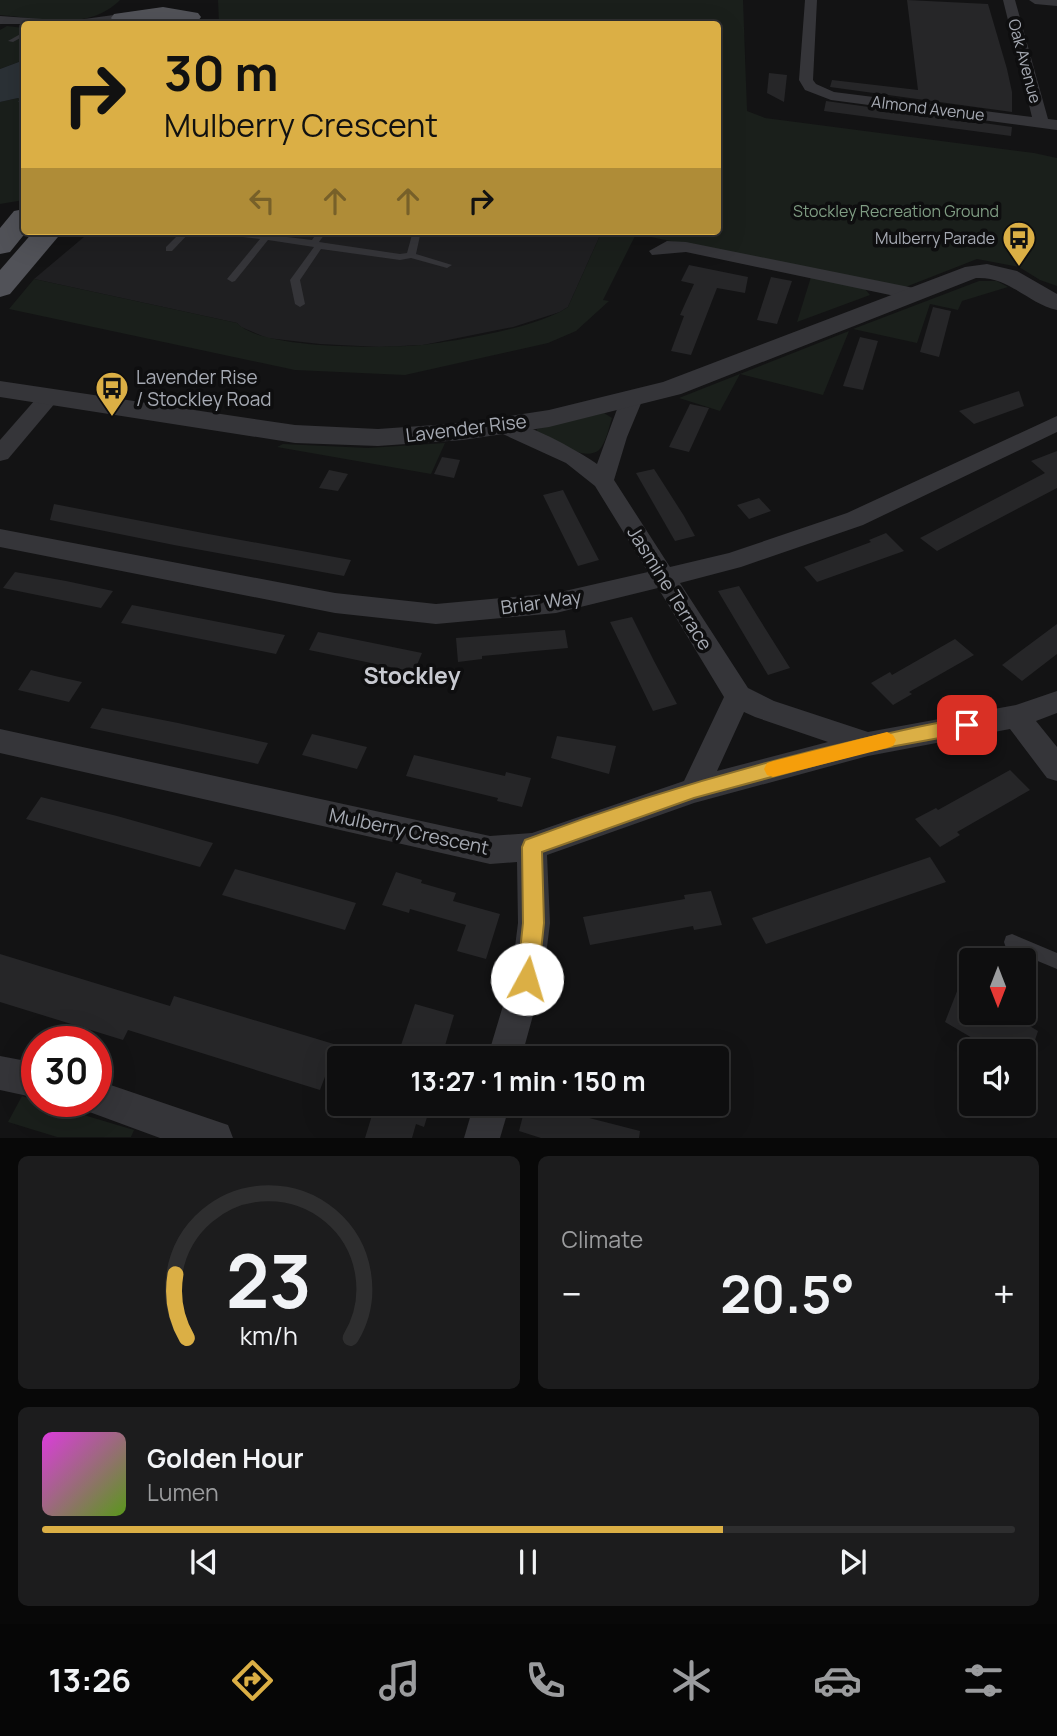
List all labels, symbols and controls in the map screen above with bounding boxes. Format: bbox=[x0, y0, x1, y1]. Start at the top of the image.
street label: Oak Avenue bbox=[1003, 16, 1047, 106]
text: 30 m bbox=[164, 39, 279, 106]
icon: right bbox=[49, 49, 140, 140]
street label: Almond Avenue bbox=[870, 90, 986, 126]
text: Mulberry Crescent bbox=[164, 103, 438, 147]
icon: left bbox=[243, 182, 281, 220]
icon: ahead bbox=[316, 182, 354, 220]
icon: ahead bbox=[389, 182, 427, 220]
icon: right bbox=[462, 182, 500, 220]
park label: Stockley Recreation Ground bbox=[793, 200, 999, 222]
bus stop icon: Mulberry Parade bbox=[1000, 219, 1038, 268]
place label: Mulberry Parade bbox=[875, 227, 995, 249]
place label: Lavender Rise / Stockley Road bbox=[136, 364, 272, 412]
bus stop icon: Lavender Rise / Stockley Road bbox=[93, 369, 131, 418]
street label: Lavender Rise bbox=[404, 408, 528, 448]
street label: Jasmine Terrace bbox=[621, 521, 719, 655]
street label: Briar Way bbox=[499, 583, 583, 621]
district label: Stockley bbox=[363, 659, 461, 691]
pin bbox=[937, 695, 997, 755]
icon: arrive bbox=[948, 706, 986, 744]
street label: Mulberry Crescent bbox=[327, 801, 491, 861]
position arrow bbox=[490, 942, 564, 1016]
north arrow bbox=[959, 948, 1036, 1026]
map controls bbox=[959, 948, 1036, 1116]
speed limit sign: 30 bbox=[21, 1026, 112, 1117]
button: sound bbox=[959, 1039, 1036, 1116]
text: 13:27 · 1 min · 150 m bbox=[410, 1063, 646, 1099]
text: Climate bbox=[562, 1223, 643, 1255]
text: 23 bbox=[226, 1231, 312, 1331]
text: 20.5° bbox=[720, 1258, 855, 1329]
text: − bbox=[562, 1267, 582, 1319]
text: + bbox=[993, 1267, 1015, 1319]
text: km/h bbox=[240, 1318, 298, 1353]
text: Golden Hour bbox=[147, 1440, 304, 1476]
text: Lumen bbox=[147, 1476, 219, 1508]
icon: previous bbox=[185, 1543, 223, 1581]
icon: pause bbox=[509, 1543, 547, 1581]
icon: next bbox=[834, 1543, 872, 1581]
icon: directions bbox=[228, 1656, 277, 1705]
icon: music bbox=[375, 1656, 424, 1705]
icon: phone bbox=[521, 1656, 570, 1705]
icon: climate bbox=[667, 1656, 716, 1705]
icon: car bbox=[813, 1656, 862, 1705]
icon: filters bbox=[959, 1656, 1008, 1705]
text: 13:26 bbox=[49, 1658, 131, 1702]

